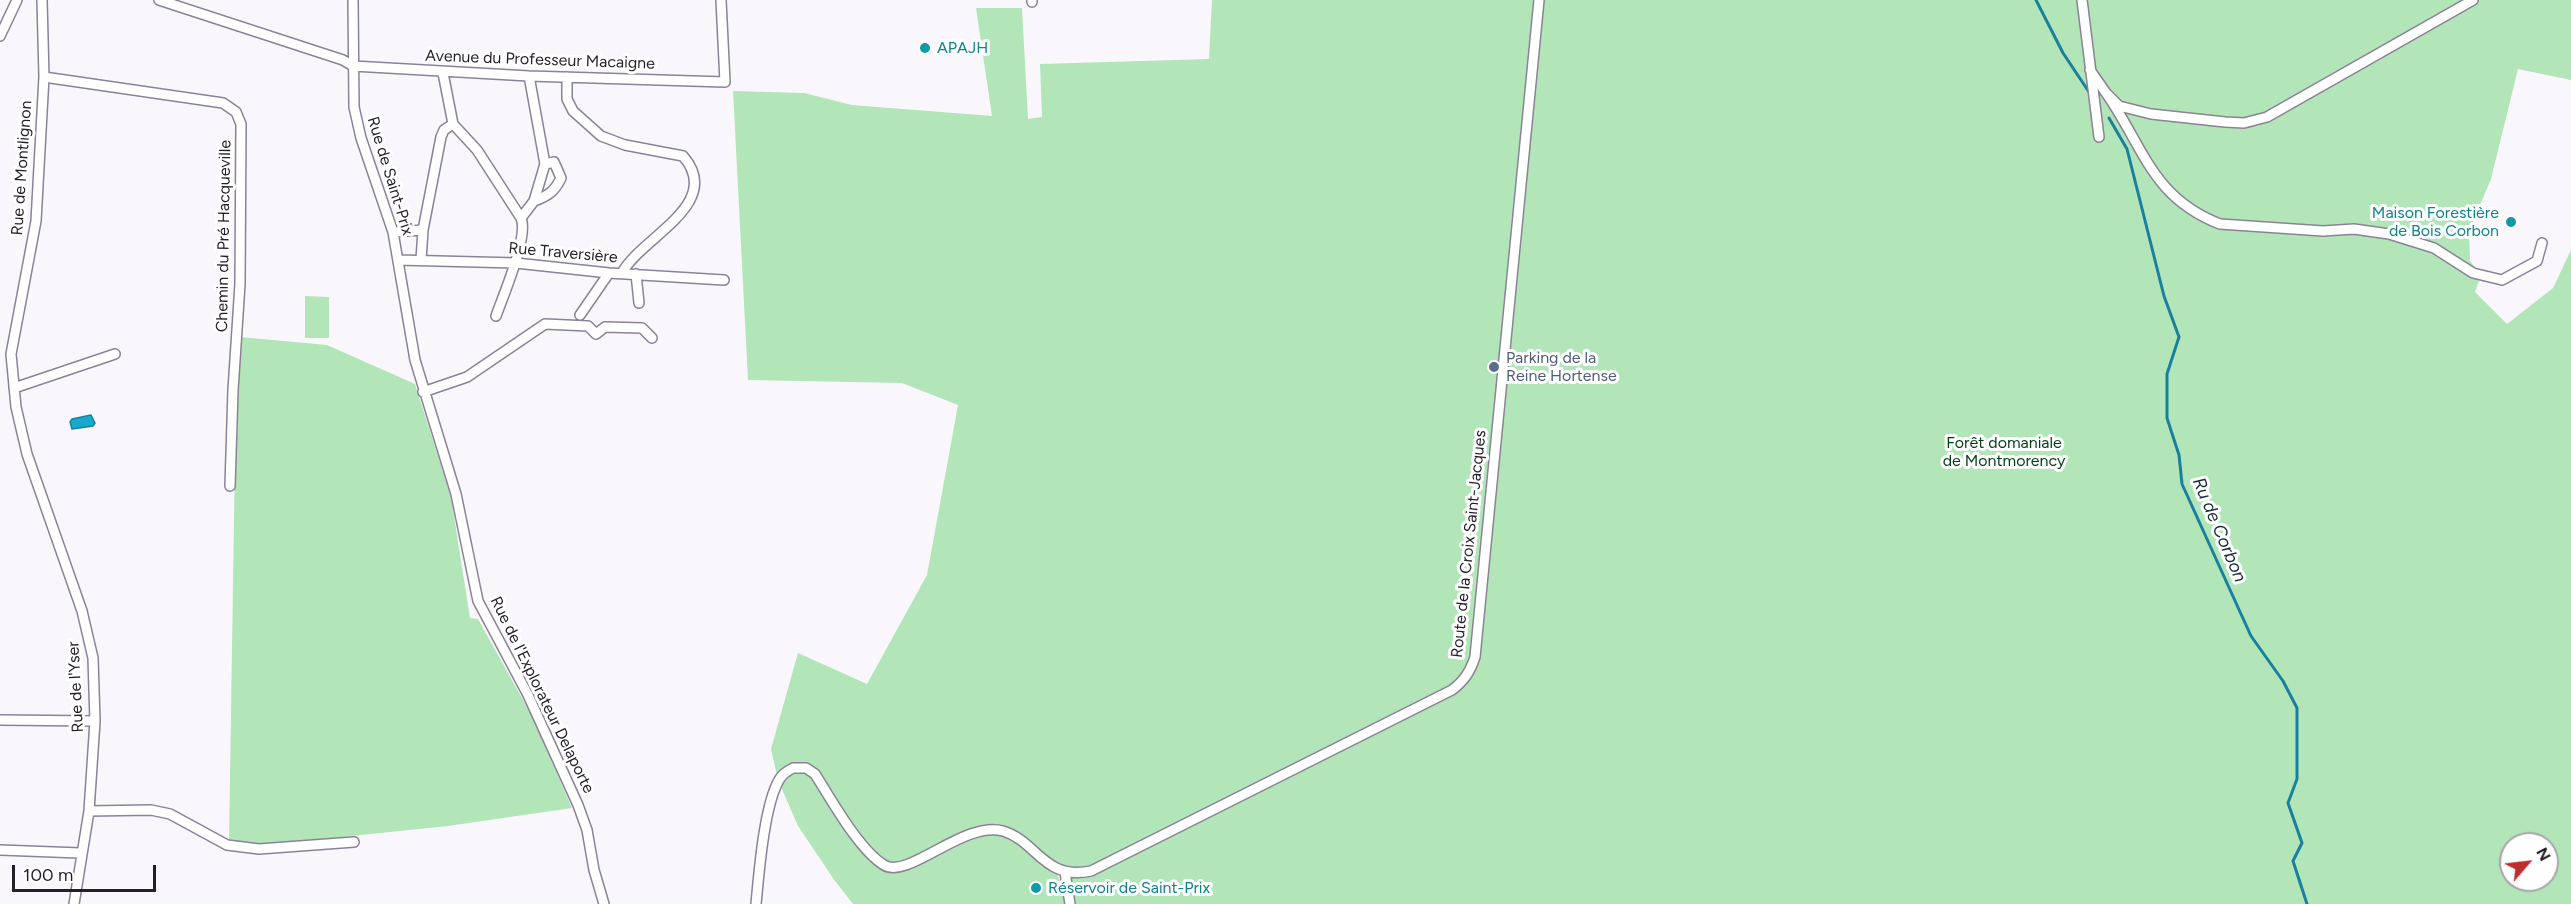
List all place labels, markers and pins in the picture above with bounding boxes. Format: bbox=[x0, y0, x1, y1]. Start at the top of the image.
place label: APAJH bbox=[937, 38, 988, 58]
marker: APAJH bbox=[918, 41, 932, 55]
place label: Maison Forestière de Bois Corbon bbox=[2372, 203, 2499, 241]
marker: Maison Forestière de Bois Corbon bbox=[2504, 215, 2518, 229]
place label: Parking de la Reine Hortense bbox=[1506, 348, 1617, 386]
marker: Parking de la Reine Hortense bbox=[1487, 360, 1501, 374]
place label: Réservoir de Saint-Prix bbox=[1048, 878, 1210, 898]
marker: Réservoir de Saint-Prix bbox=[1029, 881, 1043, 895]

